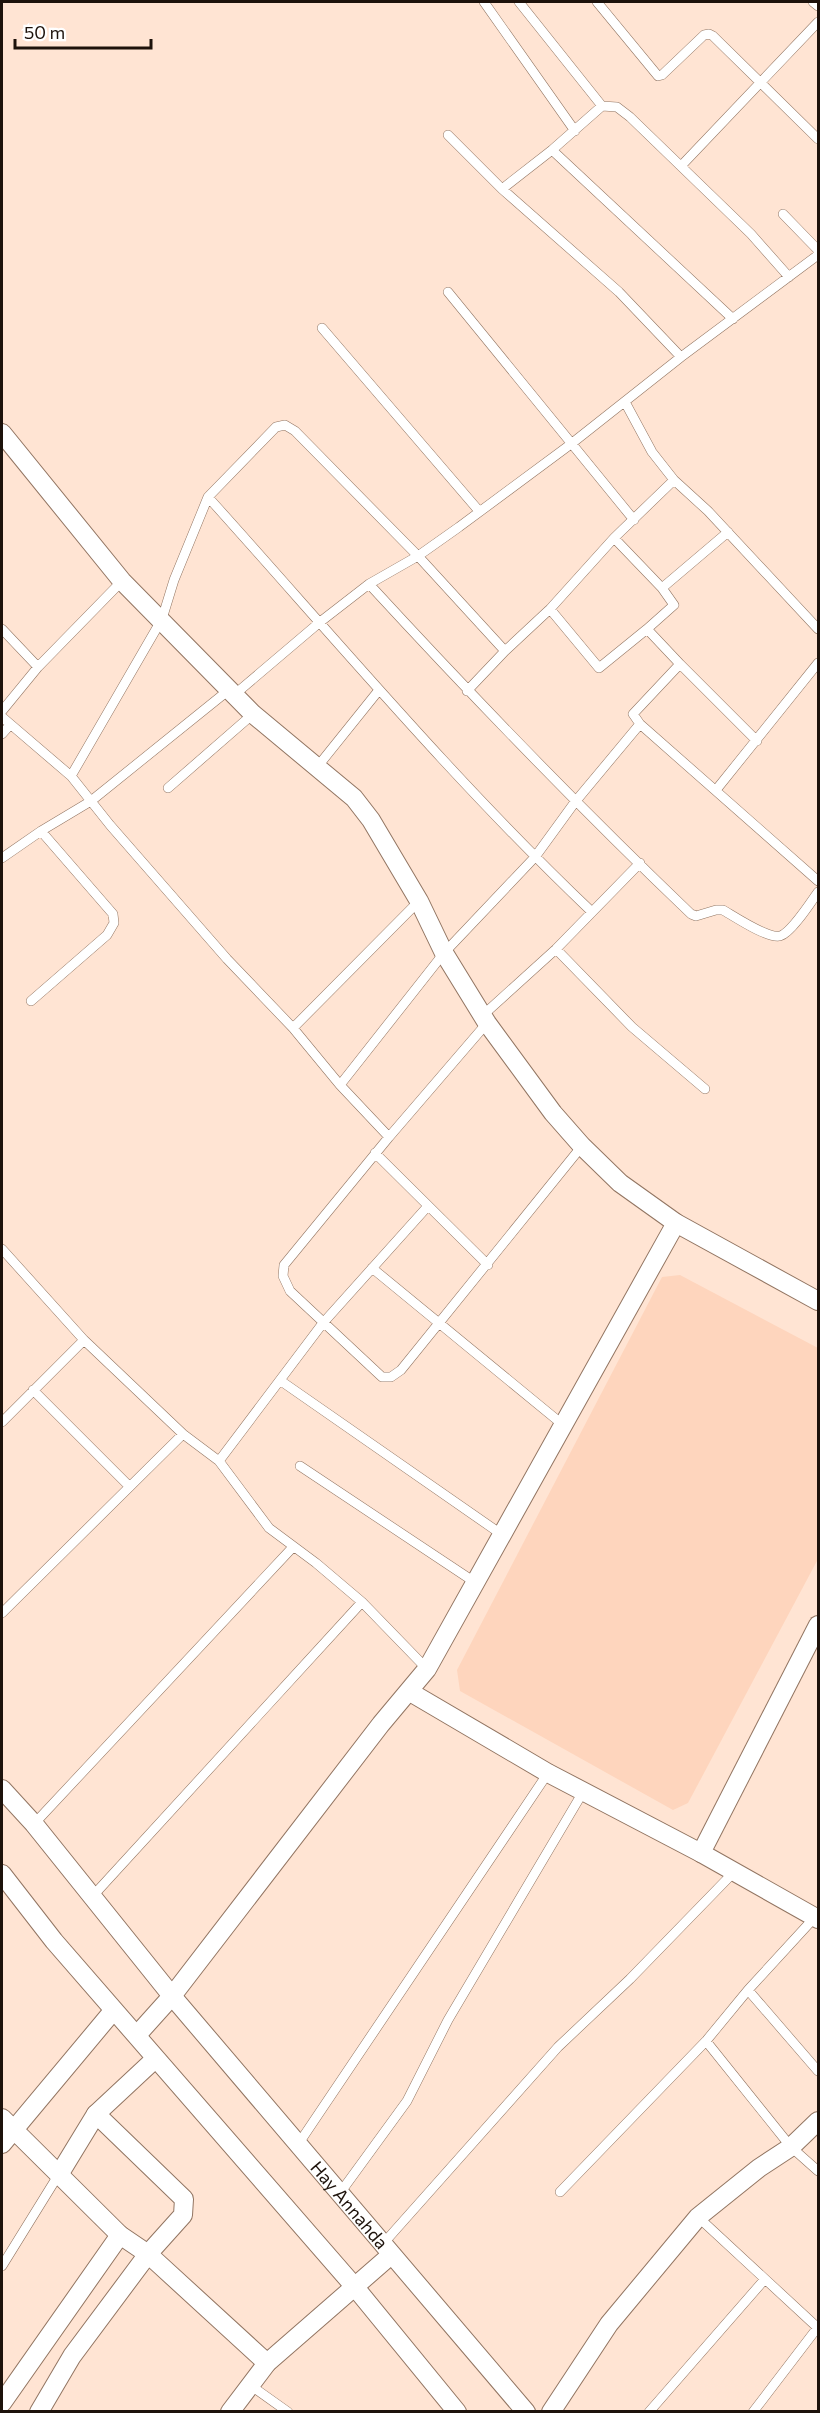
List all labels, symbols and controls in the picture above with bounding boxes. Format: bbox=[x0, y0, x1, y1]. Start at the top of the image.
scale bar bbox=[15, 12, 152, 50]
text: 50 m bbox=[24, 21, 65, 43]
street label: Hay Annahda bbox=[306, 2156, 393, 2253]

